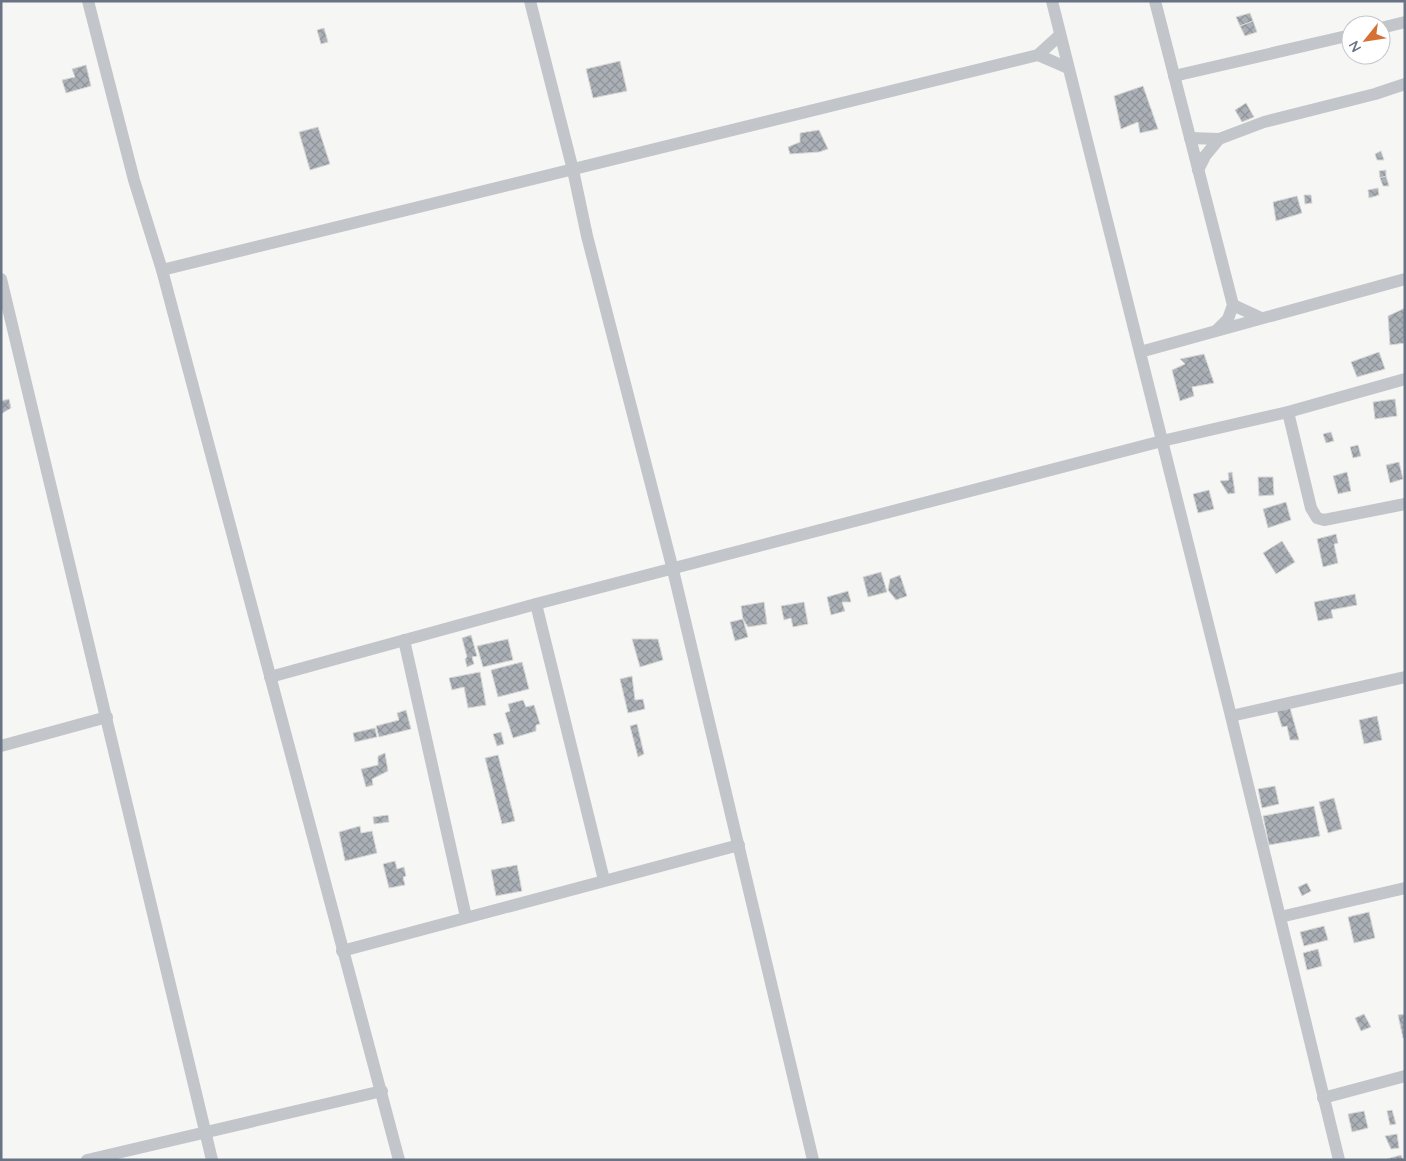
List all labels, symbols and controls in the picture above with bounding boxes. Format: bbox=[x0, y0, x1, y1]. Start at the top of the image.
north arrow bbox=[1341, 15, 1391, 65]
text: N bbox=[1344, 38, 1365, 55]

